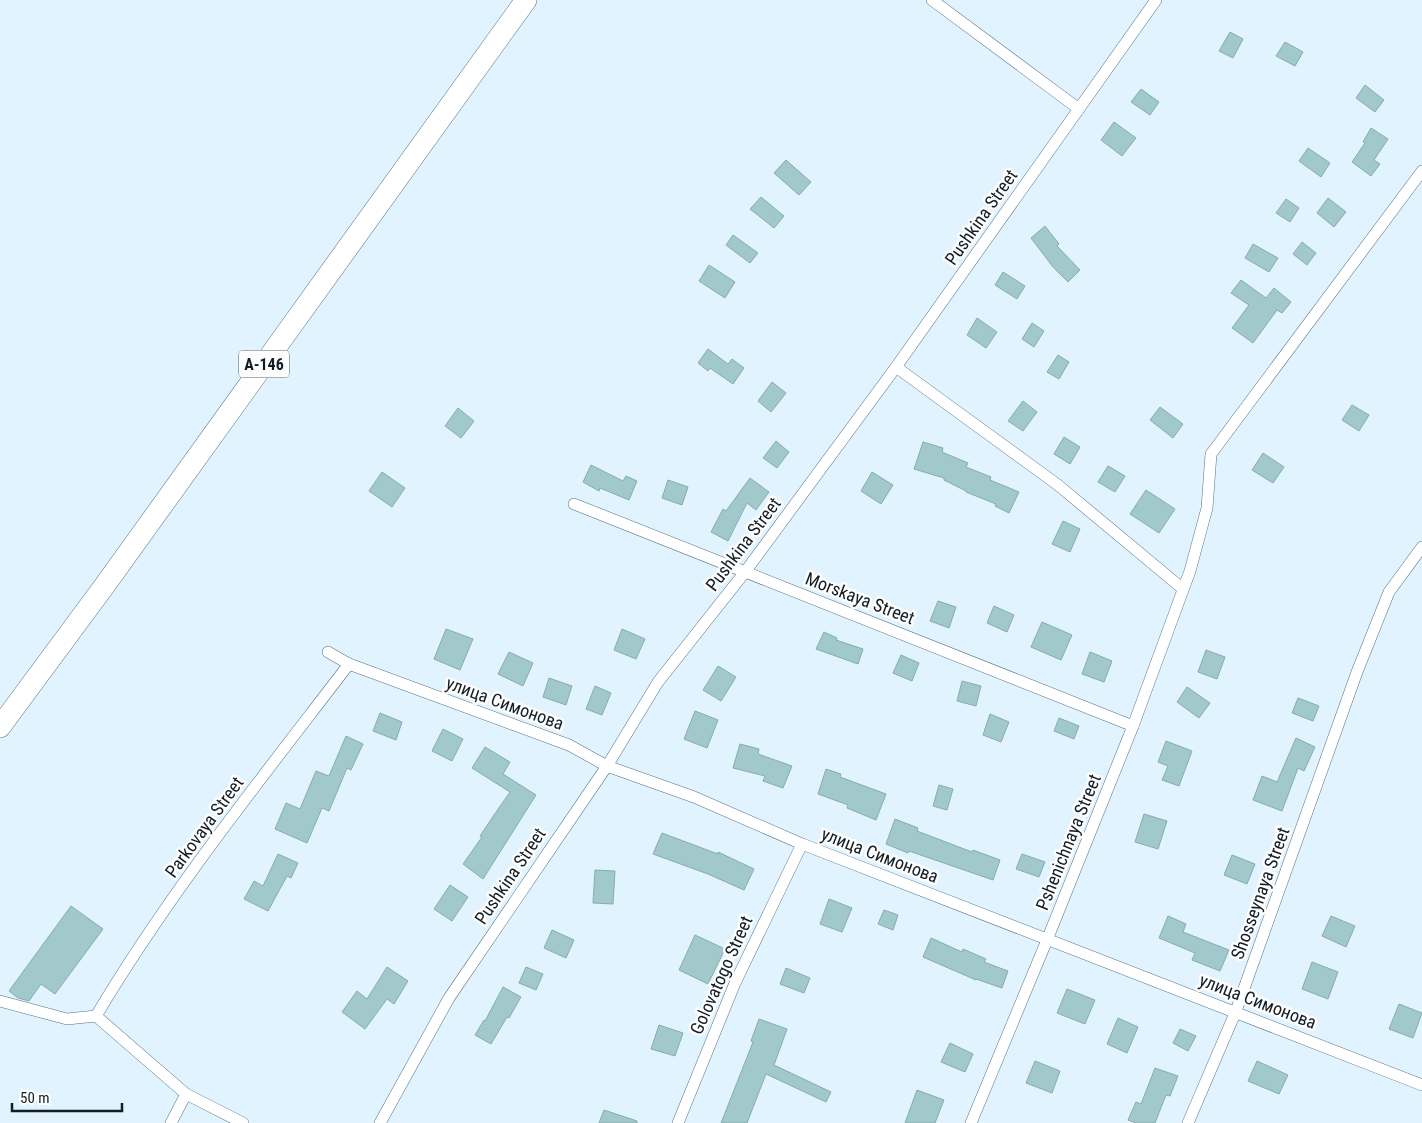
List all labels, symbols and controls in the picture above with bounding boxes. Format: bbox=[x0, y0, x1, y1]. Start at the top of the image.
street label: Pushkina Street bbox=[940, 165, 1022, 269]
road number: А-146 bbox=[239, 350, 289, 378]
street label: Pushkina Street bbox=[701, 493, 785, 595]
street label: Morskaya Street bbox=[802, 568, 918, 628]
street label: улица Симонова bbox=[443, 672, 567, 734]
street label: Pshenichnaya Street bbox=[1031, 771, 1105, 913]
street label: Parkovaya Street bbox=[160, 773, 248, 881]
street label: улица Симонова bbox=[819, 823, 941, 887]
street label: Pushkina Street bbox=[470, 824, 550, 928]
street label: Shosseynaya Street bbox=[1226, 824, 1294, 962]
street label: Golovatogo Street bbox=[686, 913, 756, 1037]
street label: улица Симонова bbox=[1197, 969, 1319, 1033]
scale bar bbox=[12, 1080, 122, 1112]
text: 50 m bbox=[20, 1089, 50, 1107]

